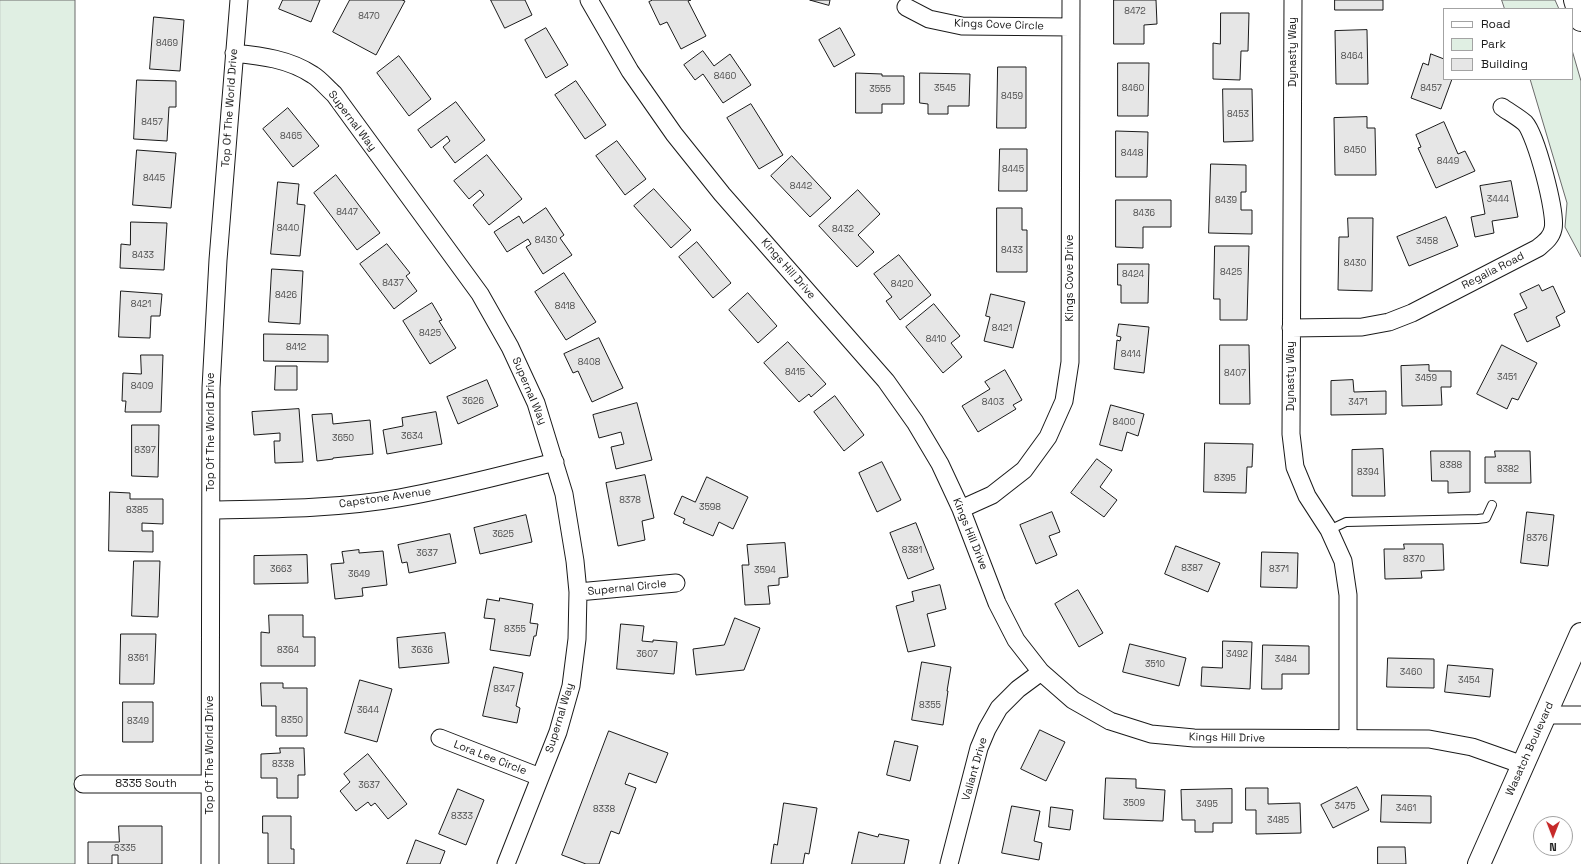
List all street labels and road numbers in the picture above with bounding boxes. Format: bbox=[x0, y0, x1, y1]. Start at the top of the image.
street label: Kings Cove Circle bbox=[954, 17, 1044, 33]
street label: Dynasty Way bbox=[1286, 17, 1300, 87]
street label: Top Of The World Drive bbox=[219, 48, 241, 168]
street label: Supernal Way bbox=[325, 88, 379, 154]
street label: Kings Cove Drive bbox=[1063, 235, 1077, 321]
street label: Kings Hill Drive bbox=[758, 236, 818, 302]
street label: Regalia Road bbox=[1460, 250, 1526, 292]
street label: Dynasty Way bbox=[1284, 341, 1298, 411]
street label: Supernal Way bbox=[509, 355, 549, 427]
street label: Top Of The World Drive bbox=[204, 372, 218, 492]
street label: Capstone Avenue bbox=[338, 485, 432, 511]
street label: Kings Hill Drive bbox=[950, 496, 990, 572]
street label: Supernal Circle bbox=[587, 577, 667, 599]
street label: Supernal Way bbox=[543, 682, 577, 754]
street label: Top Of The World Drive bbox=[203, 695, 217, 815]
street label: Wasatch Boulevard bbox=[1503, 700, 1557, 798]
street label: Kings Hill Drive bbox=[1189, 731, 1265, 745]
street label: Valiant Drive bbox=[960, 736, 990, 802]
street label: Lora Lee Circle bbox=[452, 738, 528, 778]
street label: 8335 South bbox=[115, 777, 177, 791]

